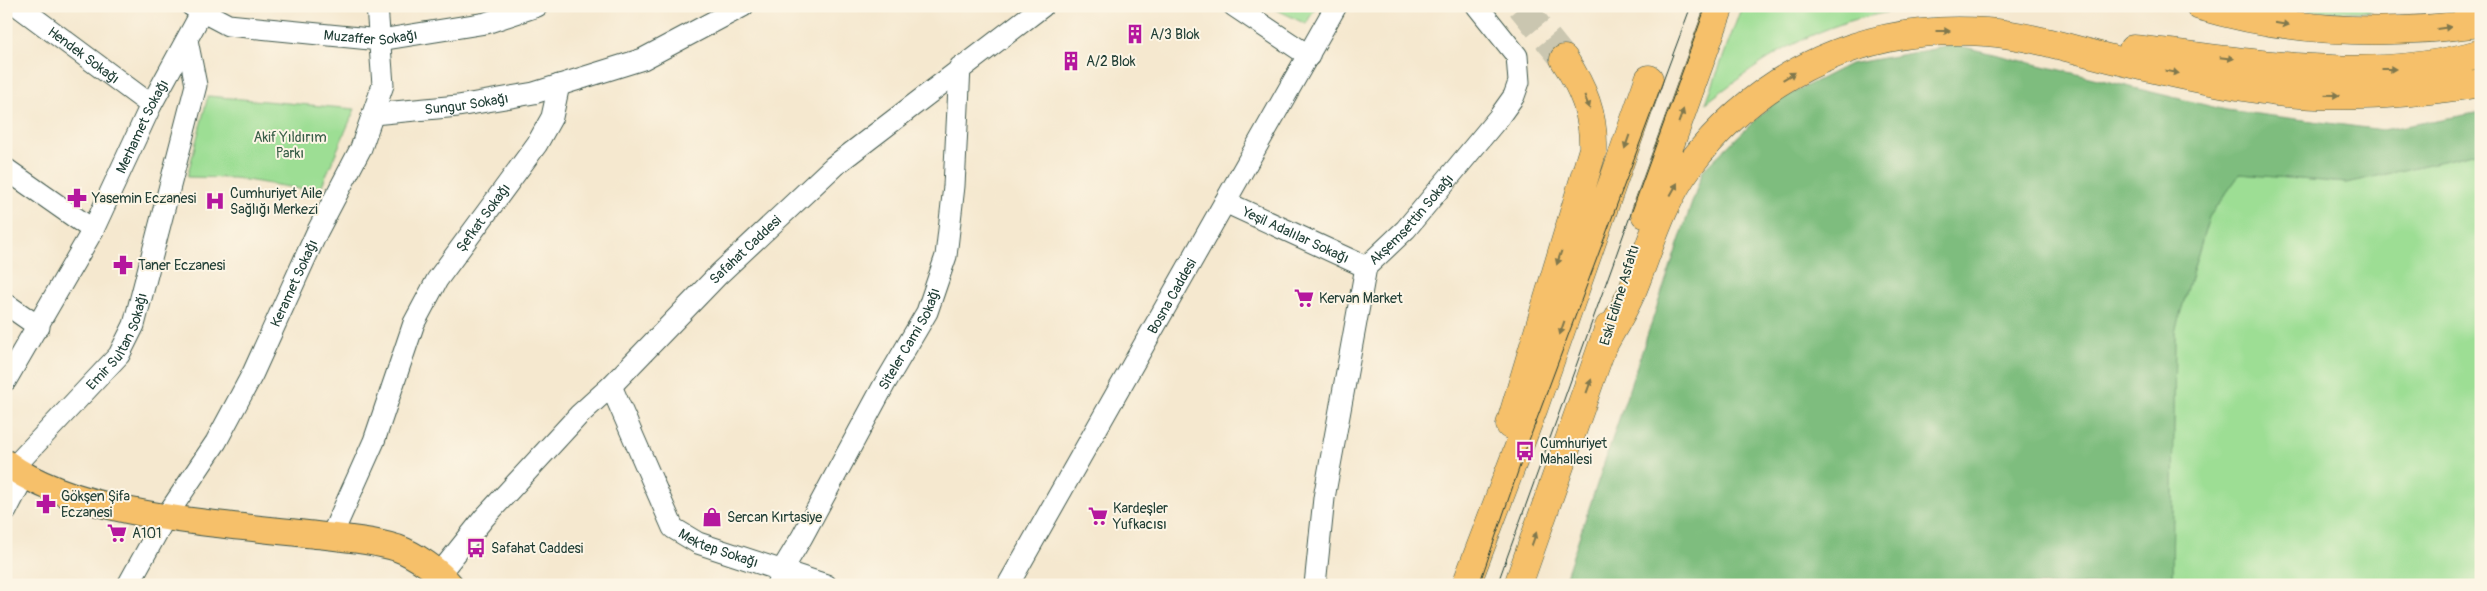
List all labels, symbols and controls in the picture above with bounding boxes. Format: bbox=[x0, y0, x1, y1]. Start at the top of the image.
one-way arrow bbox=[2274, 20, 2290, 28]
street label: Hendek Sokağı bbox=[44, 23, 123, 88]
building icon: A/3 Blok bbox=[1124, 23, 1146, 45]
one-way arrow bbox=[2436, 24, 2452, 32]
street label: Muzaffer Sokağı bbox=[323, 26, 419, 49]
place label: A/3 Blok bbox=[1150, 26, 1200, 43]
one-way arrow bbox=[1935, 27, 1951, 35]
building icon: A/2 Blok bbox=[1060, 50, 1082, 72]
place label: A/2 Blok bbox=[1086, 53, 1136, 70]
one-way arrow bbox=[2220, 54, 2236, 62]
one-way arrow bbox=[2381, 65, 2397, 73]
one-way arrow bbox=[2164, 69, 2180, 77]
one-way arrow bbox=[1782, 71, 1795, 80]
street label: Merhamet Sokağı bbox=[112, 77, 172, 176]
street label: Sungur Sokağı bbox=[424, 90, 510, 118]
one-way arrow bbox=[2325, 91, 2341, 99]
one-way arrow bbox=[1583, 95, 1591, 110]
one-way arrow bbox=[1677, 108, 1685, 123]
park label: Akif Yıldırım Parkı bbox=[253, 129, 327, 162]
one-way arrow bbox=[1623, 135, 1631, 150]
street label: Akşemsettin Sokağı bbox=[1366, 171, 1457, 269]
street label: Şefkat Sokağı bbox=[453, 180, 514, 255]
one-way arrow bbox=[1670, 182, 1679, 195]
place label: Cumhuriyet Aile Sağlığı Merkezi bbox=[230, 185, 322, 218]
pharmacy icon: Yasemin Eczanesi bbox=[66, 187, 88, 209]
place label: Yasemin Eczanesi bbox=[91, 190, 197, 207]
hospital icon: Cumhuriyet Aile Sağlığı Merkezi bbox=[204, 190, 226, 212]
street label: Yeşil Adalılar Sokağı bbox=[1239, 203, 1352, 267]
street label: Safahat Caddesi bbox=[706, 212, 785, 288]
street label: Keramet Sokağı bbox=[267, 237, 321, 330]
street label: Eski Edirne Asfaltı bbox=[1596, 243, 1643, 347]
one-way arrow bbox=[1555, 251, 1563, 266]
pharmacy icon: Taner Eczanesi bbox=[112, 254, 134, 276]
street label: Bosna Caddesi bbox=[1144, 255, 1200, 337]
place label: Taner Eczanesi bbox=[138, 257, 226, 274]
street label: Siteler Cami Sokağı bbox=[875, 286, 944, 393]
supermarket icon: Kervan Market bbox=[1293, 287, 1315, 309]
place label: Kervan Market bbox=[1319, 290, 1403, 307]
street label: Emir Sultan Sokağı bbox=[83, 291, 151, 393]
one-way arrow bbox=[1558, 321, 1565, 336]
one-way arrow bbox=[1585, 378, 1593, 393]
place label: Cumhuriyet Mahallesi bbox=[1540, 435, 1608, 468]
bus stop icon: Cumhuriyet Mahallesi bbox=[1514, 440, 1536, 462]
place label: Gökşen Şifa Eczanesi bbox=[61, 488, 130, 521]
pharmacy icon: Gökşen Şifa Eczanesi bbox=[35, 493, 57, 515]
place label: Kardeşler Yufkacısı bbox=[1112, 500, 1168, 533]
supermarket icon: Kardeşler Yufkacısı bbox=[1087, 505, 1109, 527]
shop icon: Sercan Kırtasiye bbox=[701, 506, 723, 528]
place label: Sercan Kırtasiye bbox=[727, 509, 822, 526]
supermarket icon: A101 bbox=[106, 522, 128, 544]
place label: A101 bbox=[132, 525, 162, 542]
street label: Mektep Sokağı bbox=[675, 525, 760, 571]
one-way arrow bbox=[1531, 531, 1539, 546]
bus stop icon: Safahat Caddesi bbox=[465, 537, 487, 559]
place label: Safahat Caddesi bbox=[491, 540, 584, 557]

